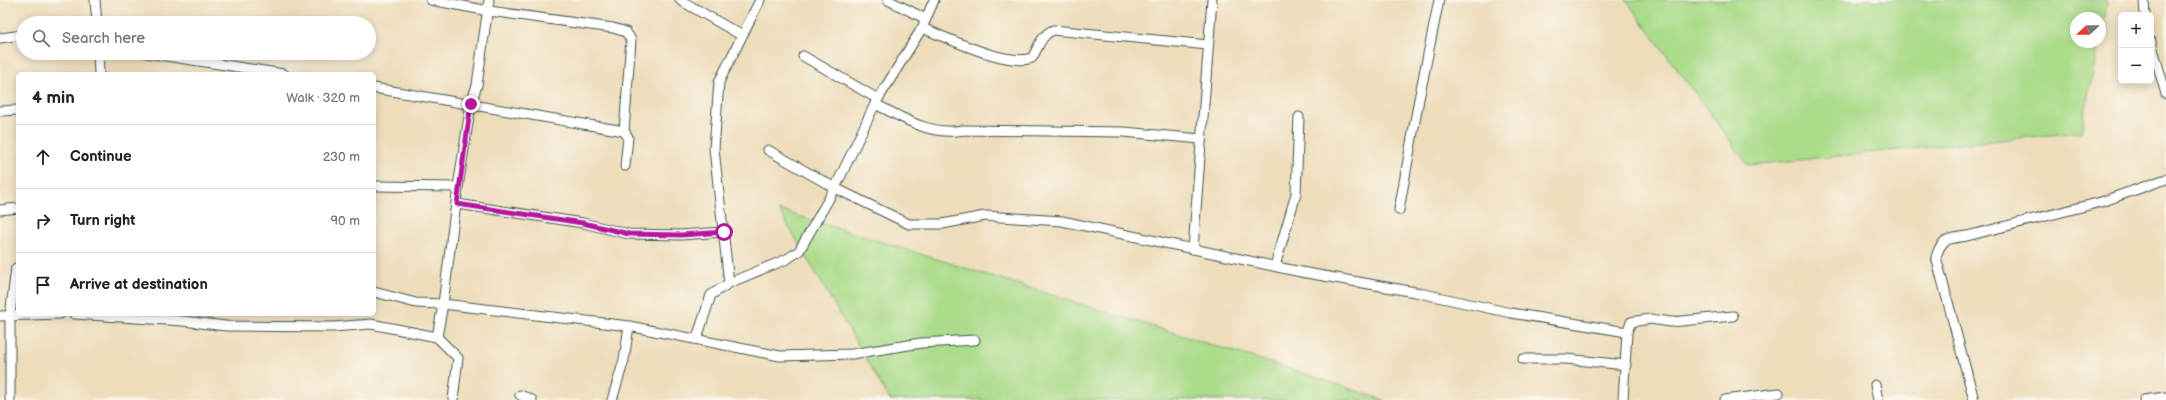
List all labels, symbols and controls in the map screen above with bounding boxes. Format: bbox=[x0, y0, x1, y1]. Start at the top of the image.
north arrow bbox=[2070, 12, 2106, 48]
map controls bbox=[2118, 12, 2154, 84]
button: + bbox=[2118, 12, 2154, 48]
search box bbox=[16, 16, 376, 60]
icon: search bbox=[30, 27, 52, 49]
text: Search here bbox=[62, 29, 145, 48]
button: − bbox=[2118, 48, 2154, 84]
text: 4 min bbox=[32, 88, 75, 108]
text: Walk · 320 m bbox=[286, 90, 360, 106]
route end bbox=[462, 95, 480, 113]
icon: ahead bbox=[32, 146, 54, 168]
text: Continue bbox=[70, 147, 132, 166]
text: 230 m bbox=[323, 149, 360, 165]
icon: right bbox=[32, 210, 54, 232]
text: Turn right bbox=[70, 211, 135, 230]
text: 90 m bbox=[331, 213, 360, 229]
route start bbox=[715, 223, 733, 241]
icon: arrive bbox=[32, 274, 54, 296]
text: Arrive at destination bbox=[70, 275, 208, 294]

